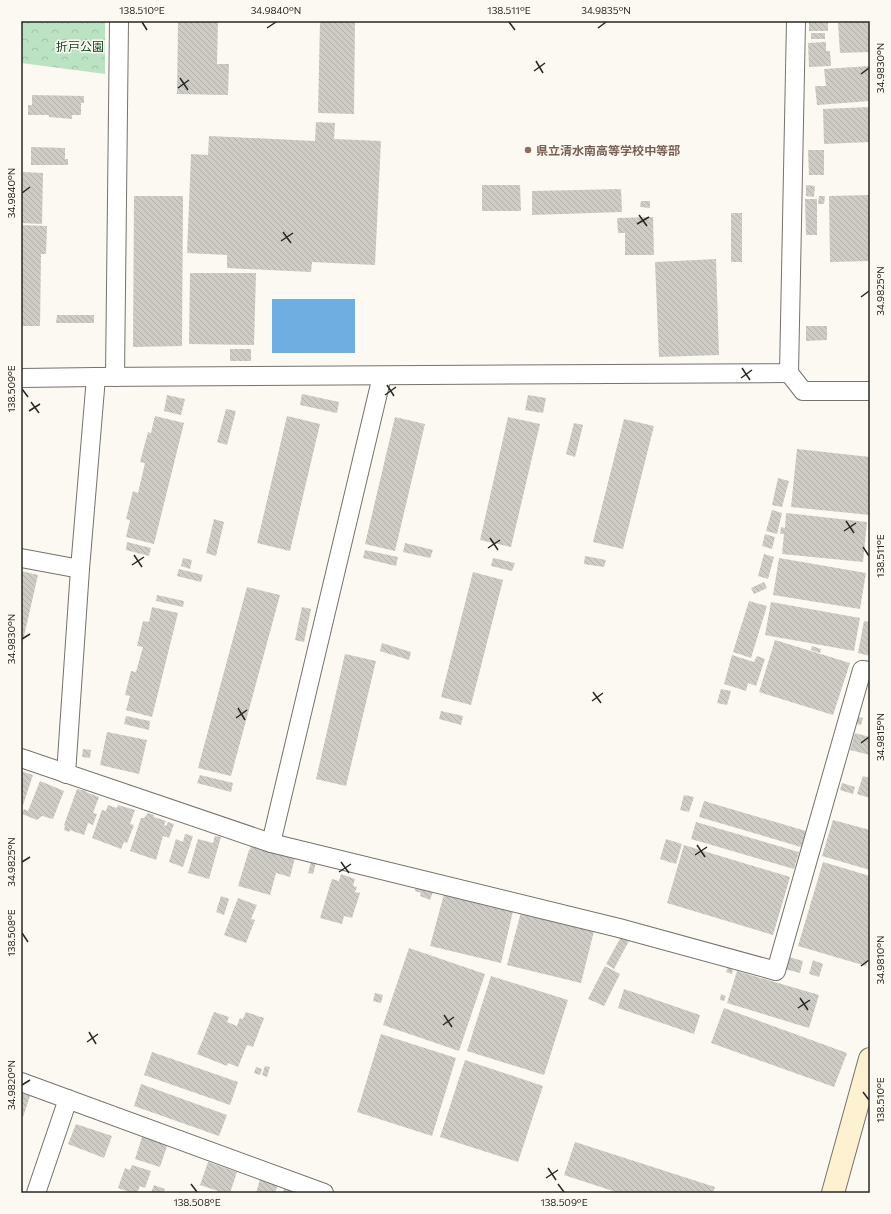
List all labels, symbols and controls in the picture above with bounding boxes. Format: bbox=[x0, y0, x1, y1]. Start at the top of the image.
text: 138.510°E bbox=[119, 4, 165, 16]
text: 34.9840°N bbox=[251, 4, 301, 16]
text: 138.511°E bbox=[487, 4, 531, 16]
text: 34.9835°N bbox=[581, 4, 631, 16]
park label: 折戸公園 bbox=[56, 39, 104, 53]
text: 34.9830°N bbox=[874, 43, 886, 93]
place label: 県立清水南高等学校中等部 bbox=[536, 143, 680, 157]
marker: 県立清水南高等学校中等部 bbox=[523, 145, 533, 155]
text: 34.9840°N bbox=[5, 168, 17, 218]
text: 34.9825°N bbox=[874, 266, 886, 316]
text: 138.509°E bbox=[5, 365, 17, 413]
text: 138.511°E bbox=[874, 534, 886, 578]
text: 34.9830°N bbox=[5, 614, 17, 664]
text: 34.9815°N bbox=[874, 713, 886, 761]
text: 34.9825°N bbox=[5, 837, 17, 887]
text: 138.508°E bbox=[5, 909, 17, 957]
text: 34.9810°N bbox=[874, 936, 886, 985]
text: 34.9820°N bbox=[5, 1060, 17, 1110]
text: 138.510°E bbox=[874, 1077, 886, 1123]
text: 138.508°E bbox=[173, 1196, 221, 1208]
text: 138.509°E bbox=[540, 1196, 588, 1208]

